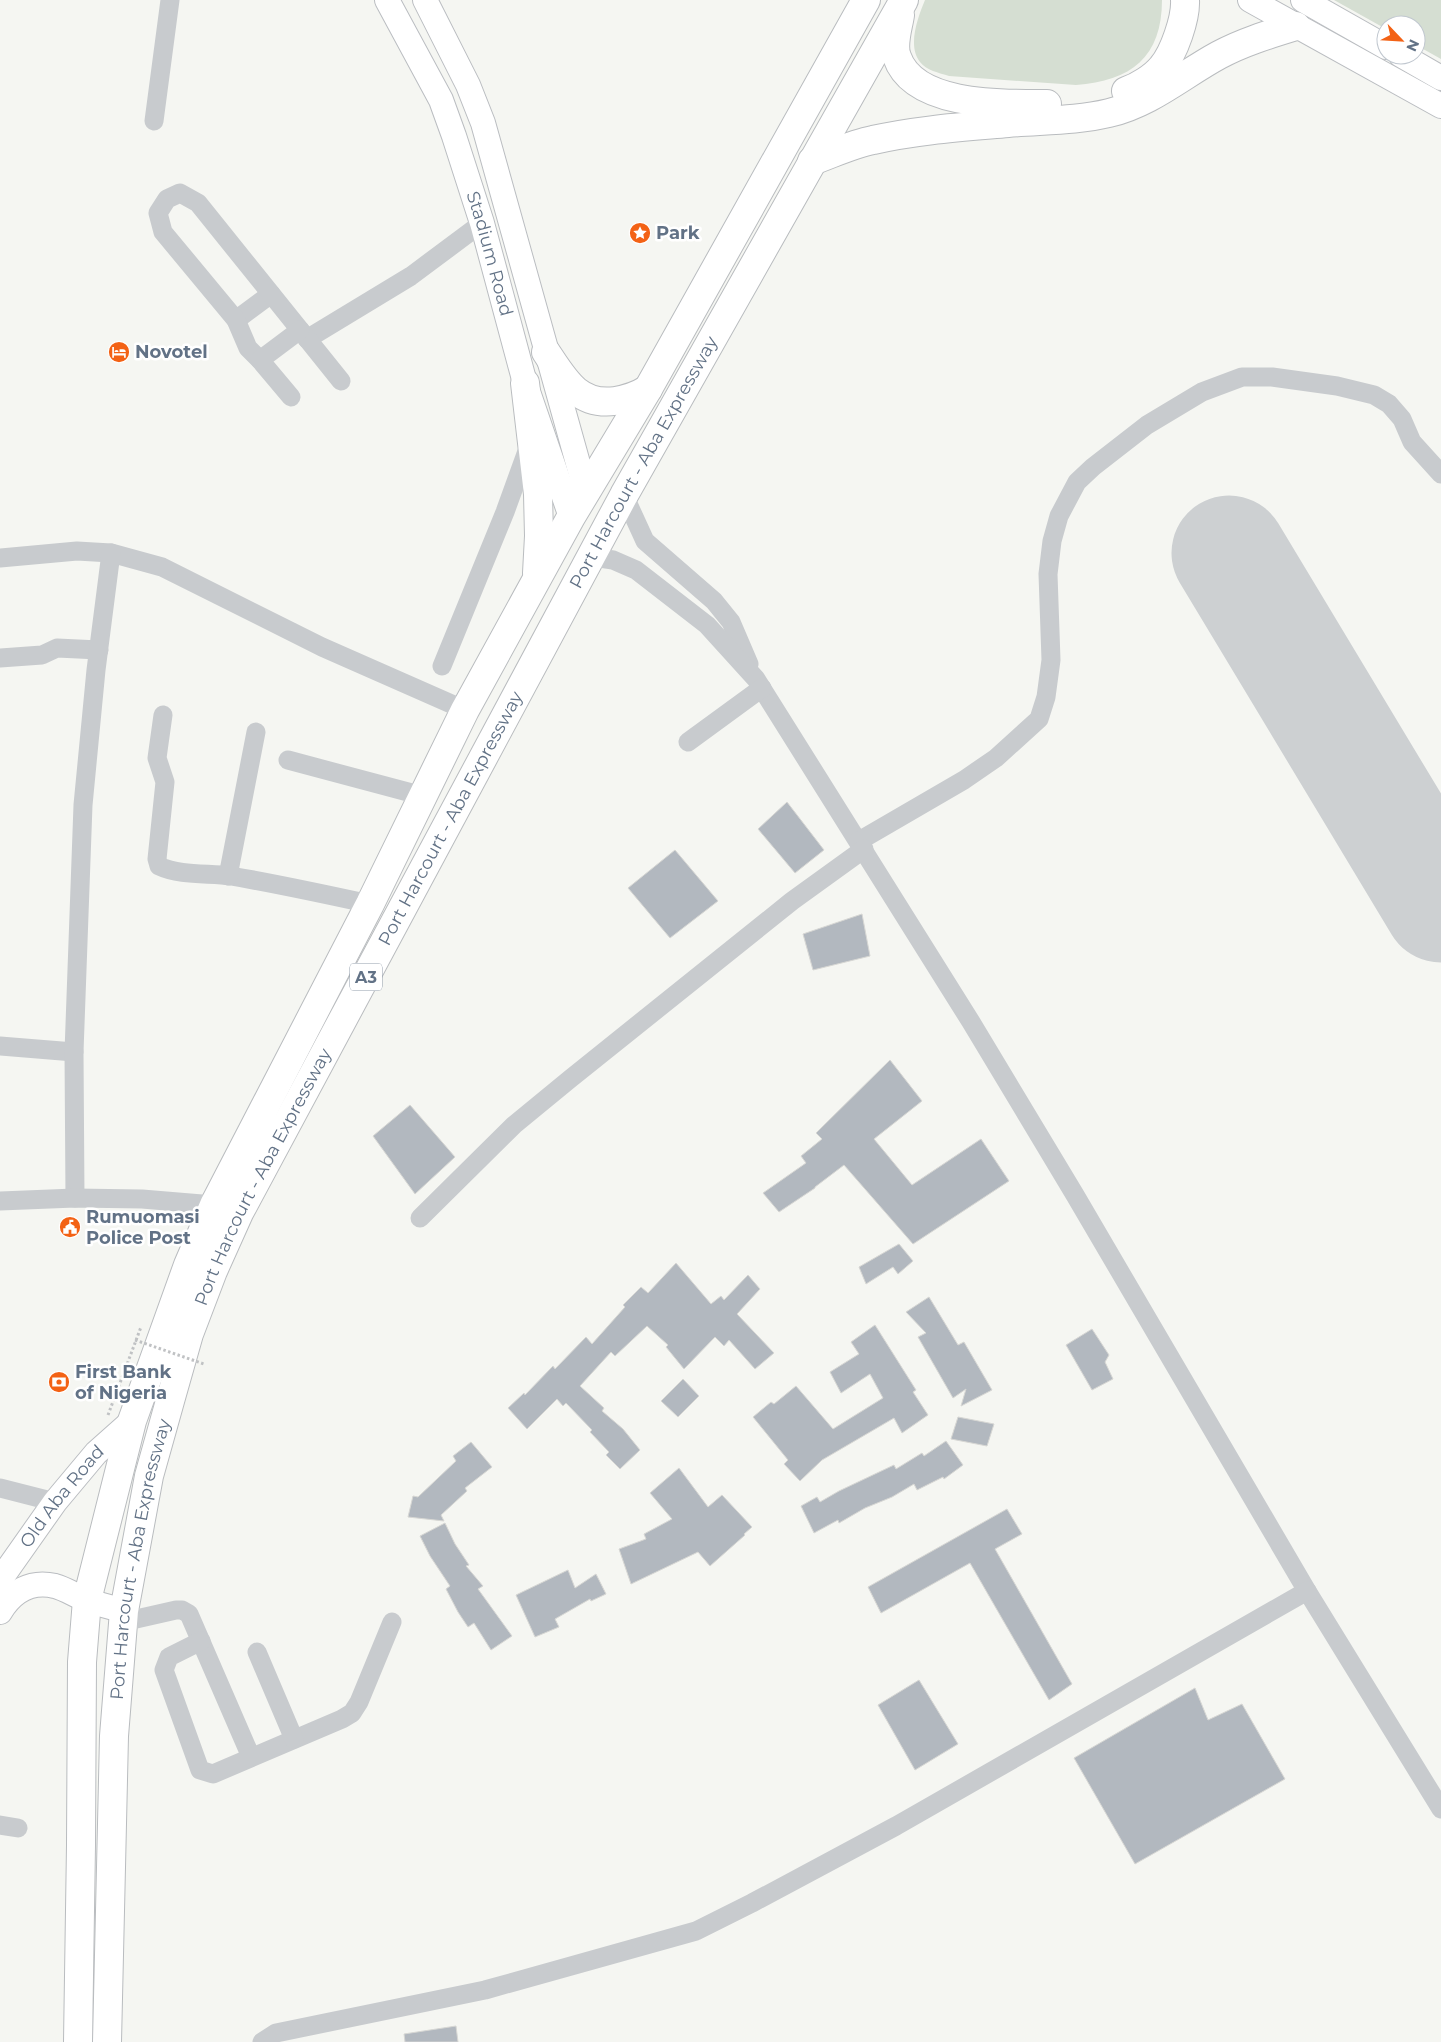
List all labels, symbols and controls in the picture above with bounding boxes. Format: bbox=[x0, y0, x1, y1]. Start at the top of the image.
north arrow bbox=[1376, 15, 1426, 65]
text: N bbox=[1402, 37, 1423, 54]
street label: Stadium Road bbox=[462, 189, 518, 319]
place icon: Park bbox=[628, 221, 652, 245]
place label: Park bbox=[656, 222, 700, 244]
street label: Port Harcourt - Aba Expressway bbox=[565, 332, 723, 592]
hotel icon: Novotel bbox=[107, 340, 131, 364]
place label: Novotel bbox=[135, 341, 208, 363]
street label: Port Harcourt - Aba Expressway bbox=[374, 687, 528, 949]
road number: A3 bbox=[350, 964, 382, 990]
street label: Port Harcourt - Aba Expressway bbox=[190, 1044, 336, 1309]
place label: Rumuomasi Police Post bbox=[86, 1206, 200, 1249]
public building icon: Rumuomasi Police Post bbox=[58, 1215, 82, 1239]
place label: First Bank of Nigeria bbox=[75, 1361, 171, 1404]
bank icon: First Bank of Nigeria bbox=[47, 1370, 71, 1394]
street label: Port Harcourt - Aba Expressway bbox=[106, 1416, 176, 1701]
street label: Old Aba Road bbox=[15, 1440, 108, 1552]

